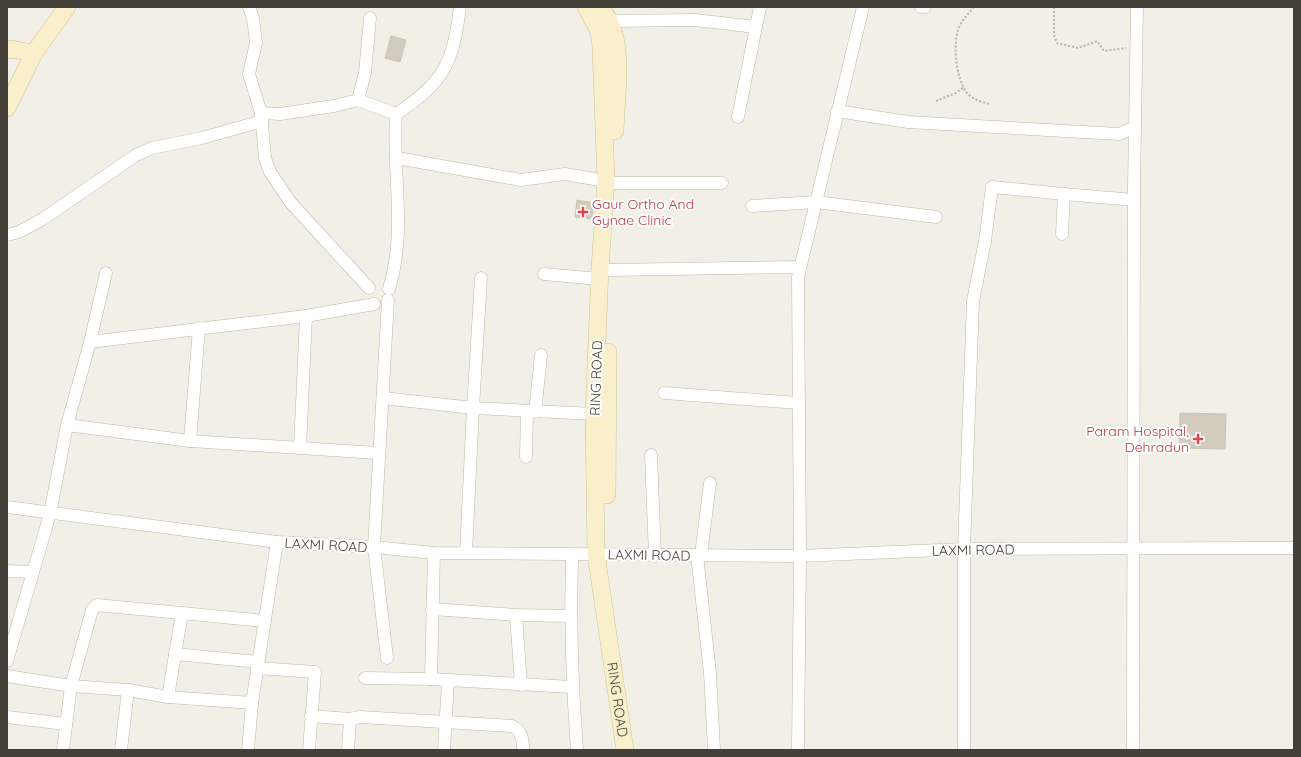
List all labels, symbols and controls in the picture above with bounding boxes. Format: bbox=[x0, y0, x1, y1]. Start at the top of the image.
place label: Gaur Ortho And Gynae Clinic bbox=[592, 195, 694, 229]
marker: Gaur Ortho And Gynae Clinic bbox=[577, 206, 589, 218]
street label: RING ROAD bbox=[586, 340, 606, 416]
place label: Param Hospital, Dehradun bbox=[1086, 422, 1189, 456]
marker: Param Hospital, Dehradun bbox=[1192, 433, 1204, 445]
street label: LAXMI ROAD bbox=[284, 534, 368, 556]
street label: LAXMI ROAD bbox=[931, 540, 1015, 560]
street label: LAXMI ROAD bbox=[607, 545, 691, 565]
street label: RING ROAD bbox=[603, 661, 632, 738]

